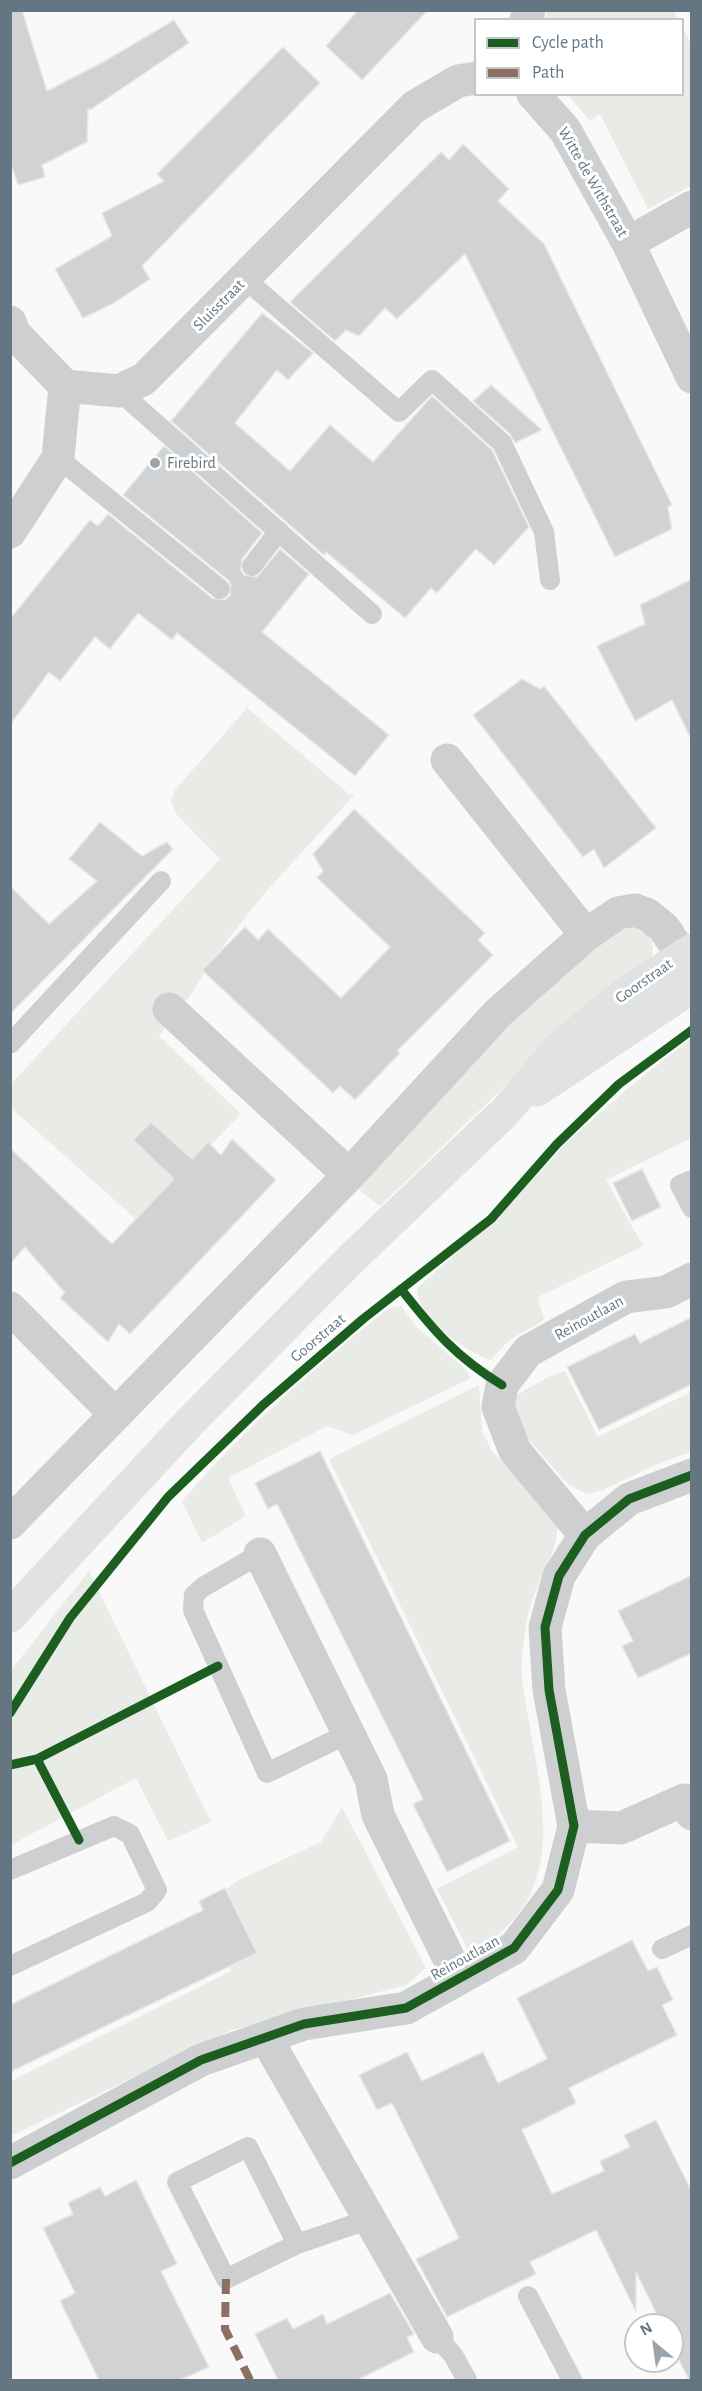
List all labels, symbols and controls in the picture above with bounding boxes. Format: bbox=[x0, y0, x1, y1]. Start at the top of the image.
legend bbox=[474, 18, 684, 96]
text: Cycle path bbox=[532, 34, 604, 52]
text: Path bbox=[532, 64, 564, 82]
street label: Witte de Withstraat bbox=[554, 124, 632, 240]
street label: Sluisstraat bbox=[189, 275, 249, 335]
place label: Firebird bbox=[167, 453, 216, 473]
marker: Firebird bbox=[148, 456, 162, 470]
street label: Goorstraat bbox=[611, 954, 677, 1008]
street label: Reinoutlaan bbox=[551, 1291, 627, 1345]
street label: Goorstraat bbox=[287, 1309, 349, 1367]
street label: Reinoutlaan bbox=[427, 1931, 503, 1985]
north arrow bbox=[624, 2313, 684, 2373]
text: N bbox=[637, 2319, 655, 2339]

